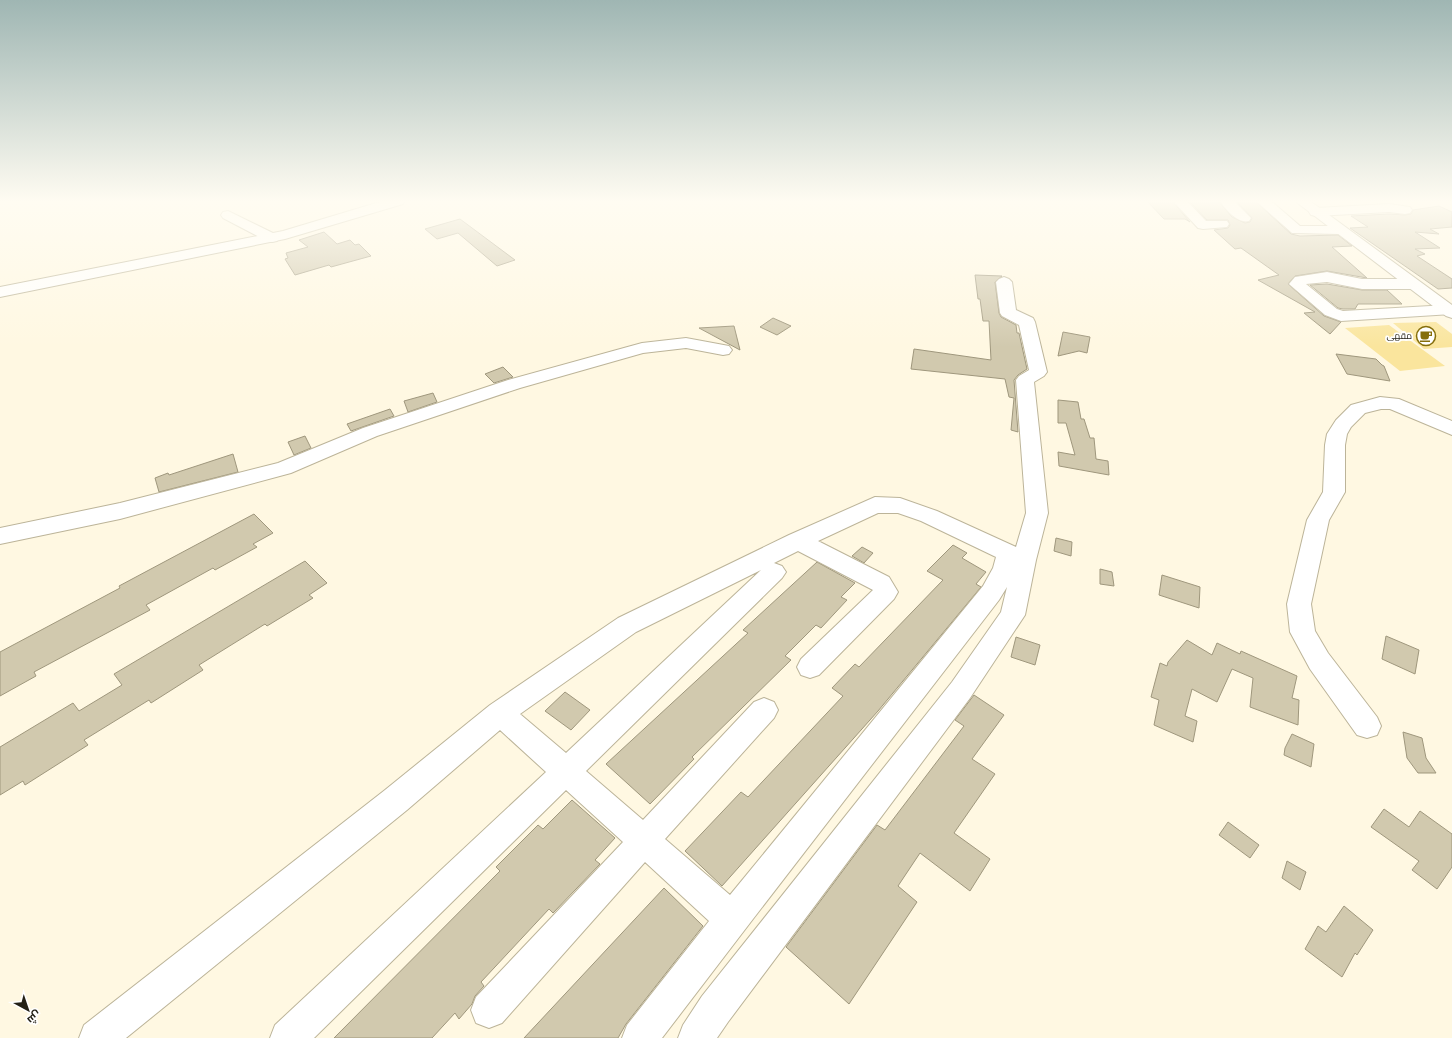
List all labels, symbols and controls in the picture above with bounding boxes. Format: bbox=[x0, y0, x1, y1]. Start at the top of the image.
cafe icon: مقهى bbox=[1415, 325, 1437, 347]
place label: مقهى bbox=[1387, 330, 1412, 341]
north arrow bbox=[8, 990, 48, 1030]
text: ش bbox=[25, 1008, 44, 1027]

